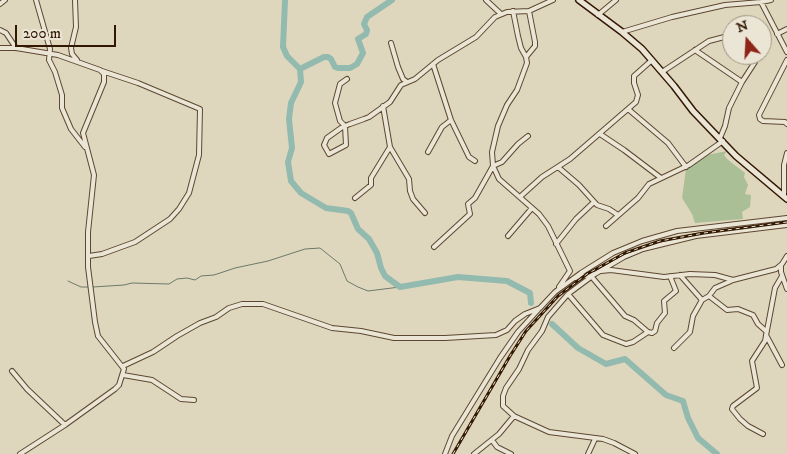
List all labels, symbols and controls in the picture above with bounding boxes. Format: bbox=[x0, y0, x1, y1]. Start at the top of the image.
scale bar bbox=[18, 15, 119, 47]
north arrow bbox=[722, 15, 772, 65]
text: N bbox=[734, 16, 751, 37]
text: 200 m bbox=[23, 24, 61, 43]

